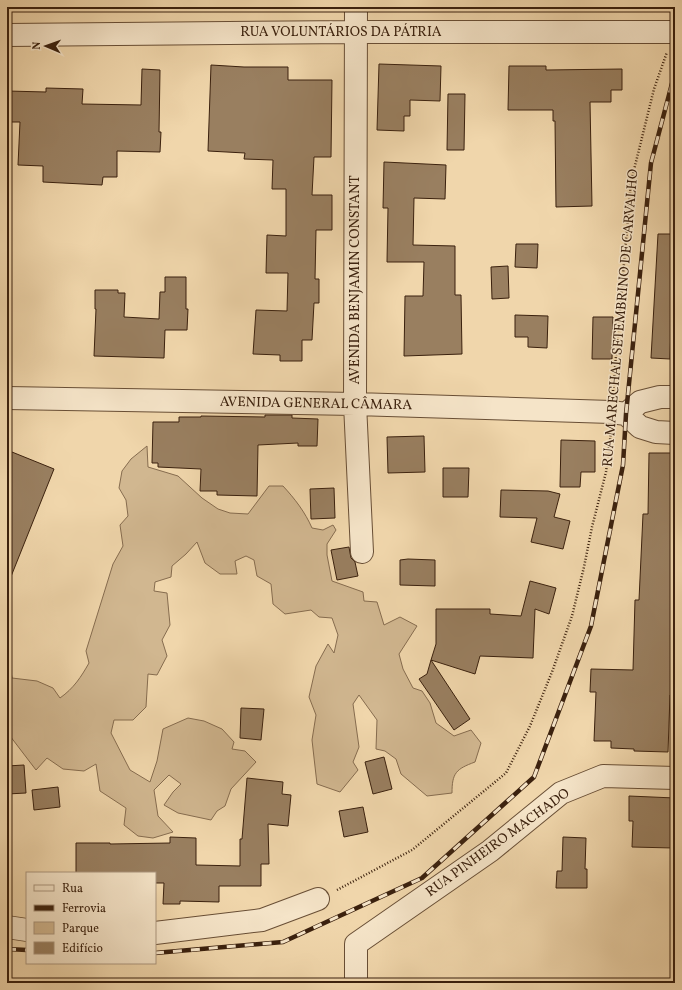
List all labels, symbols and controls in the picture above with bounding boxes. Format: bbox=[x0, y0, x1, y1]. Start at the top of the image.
street label: RUA VOLUNTÁRIOS DA PÁTRIA bbox=[240, 23, 442, 42]
north arrow bbox=[26, 26, 66, 66]
text: N bbox=[30, 41, 45, 50]
street label: RUA MARECHAL SETEMBRINO DE CARVALHO bbox=[599, 168, 643, 468]
street label: AVENIDA BENJAMIN CONSTANT bbox=[346, 175, 365, 385]
street label: AVENIDA GENERAL CÂMARA bbox=[220, 393, 412, 415]
street label: RUA PINHEIRO MACHADO bbox=[422, 784, 574, 902]
legend bbox=[26, 872, 156, 964]
text: Rua bbox=[62, 881, 83, 897]
text: Ferrovia bbox=[62, 901, 106, 917]
text: Parque bbox=[62, 921, 99, 937]
text: Edifício bbox=[62, 941, 103, 957]

